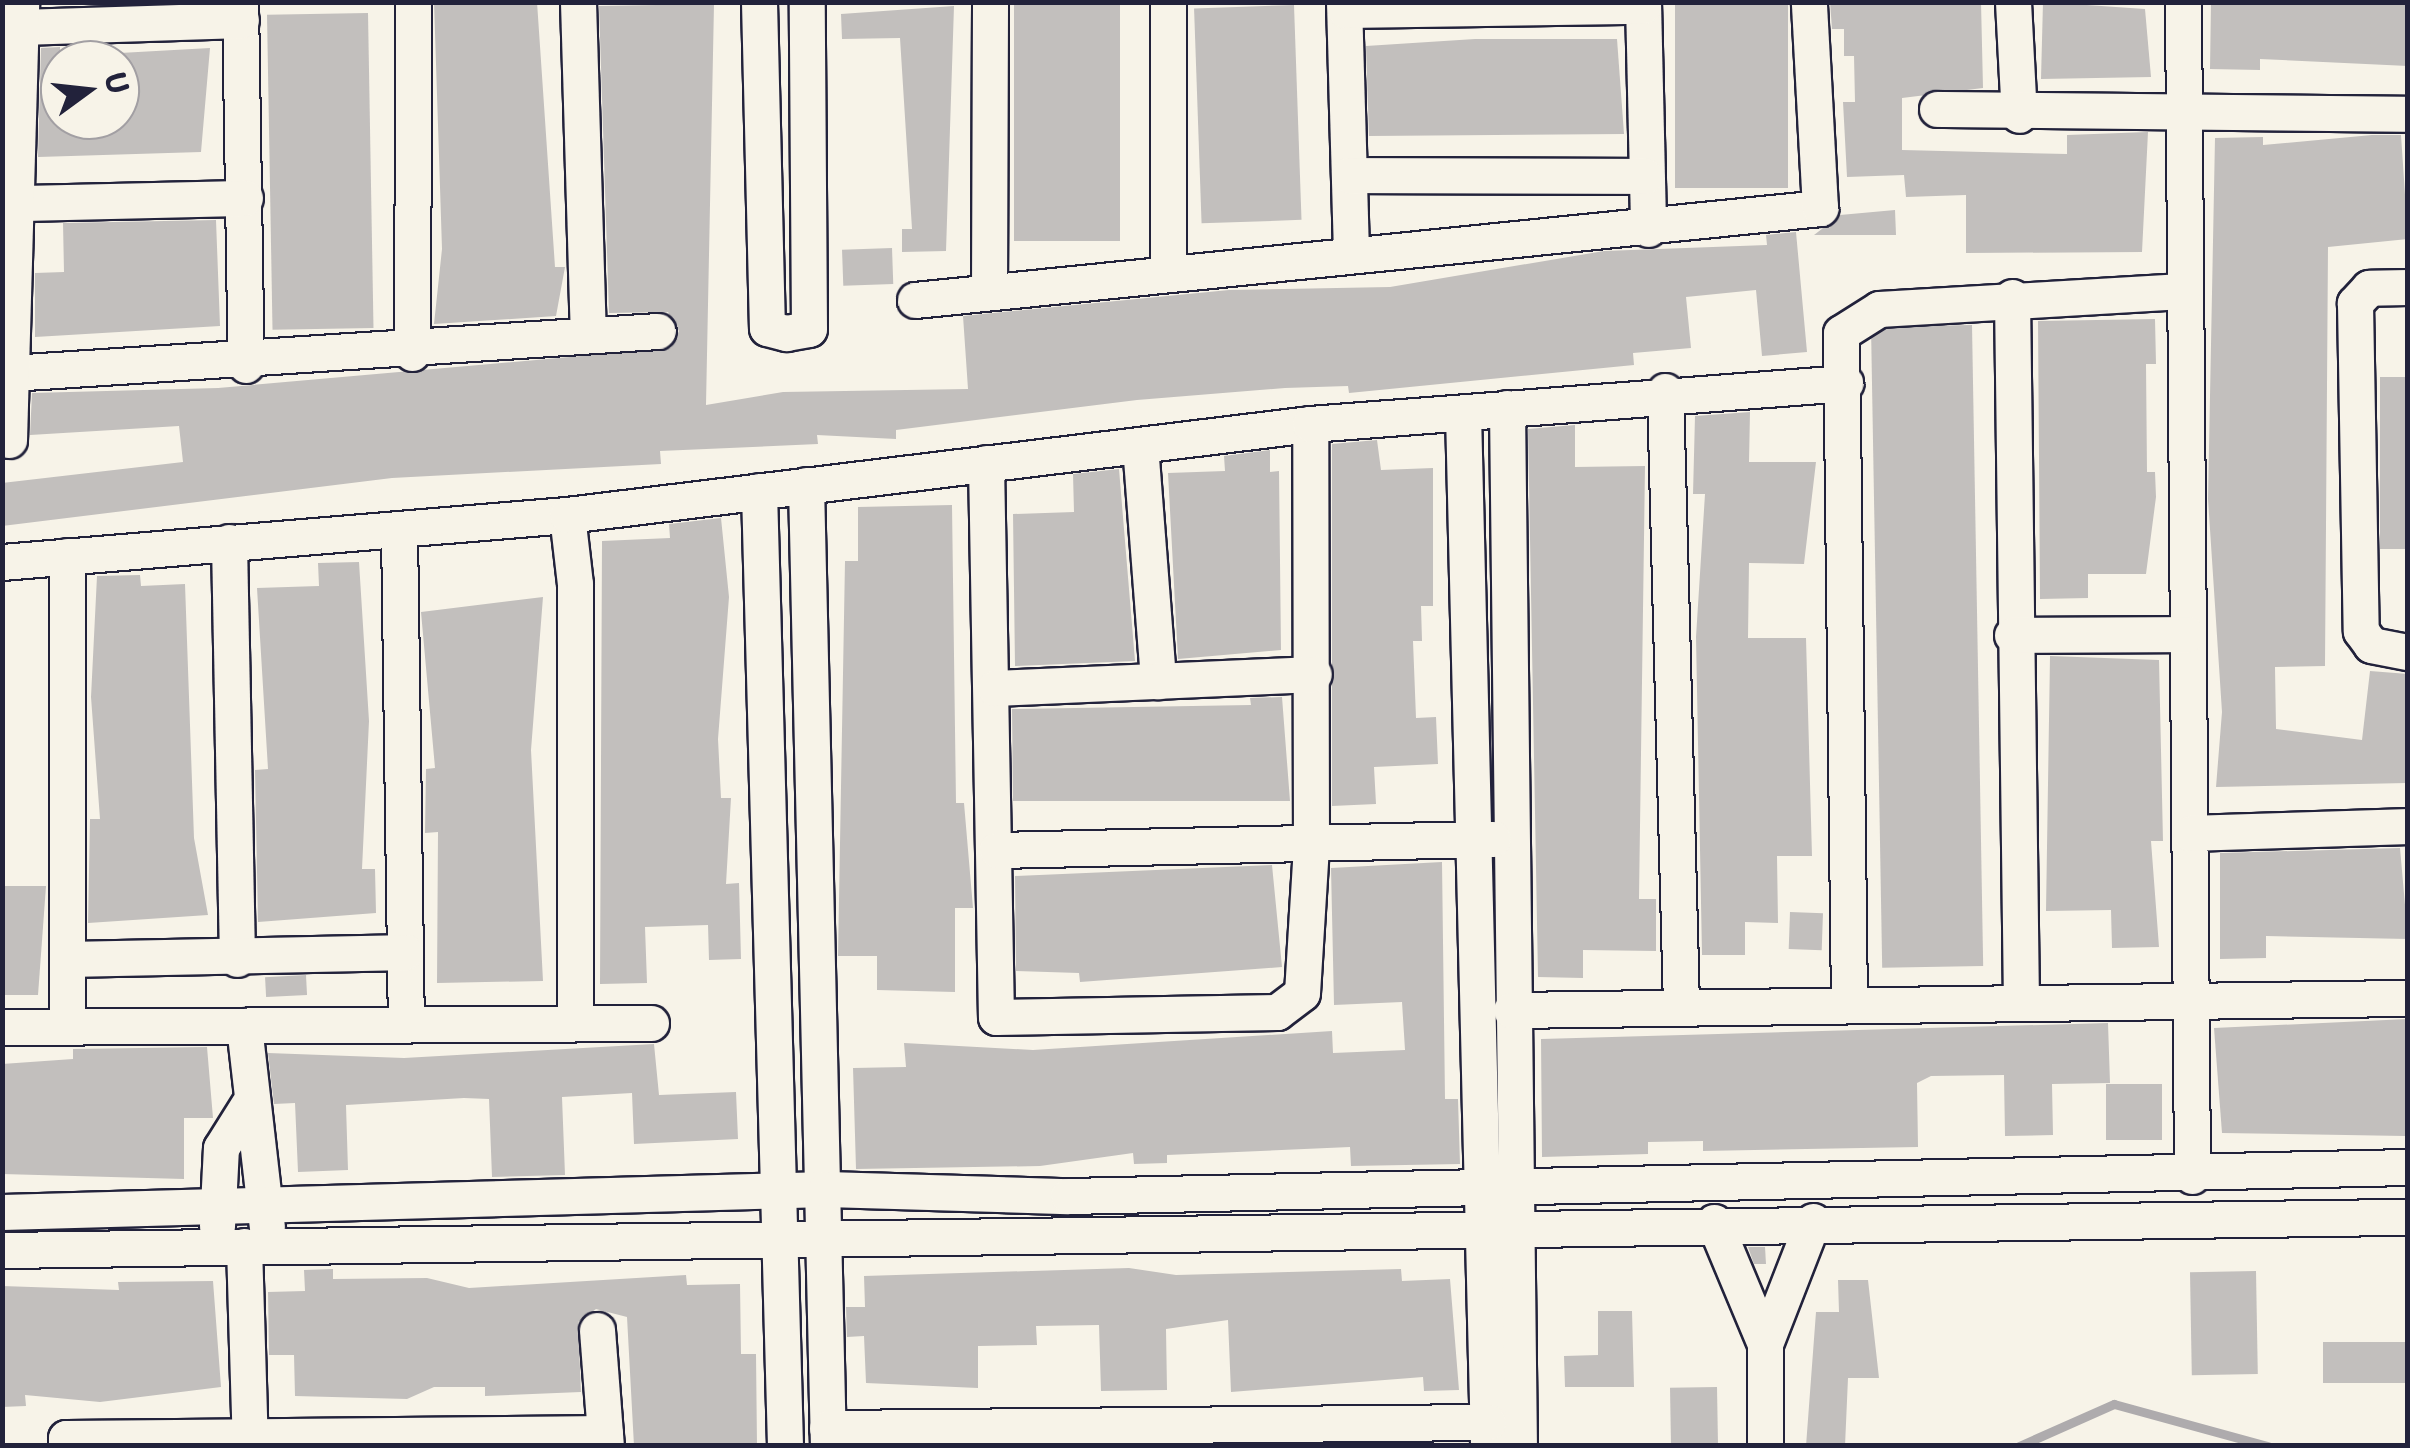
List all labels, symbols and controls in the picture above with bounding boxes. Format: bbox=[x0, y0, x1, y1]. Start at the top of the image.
north arrow bbox=[40, 40, 140, 140]
text: U bbox=[94, 67, 141, 98]

